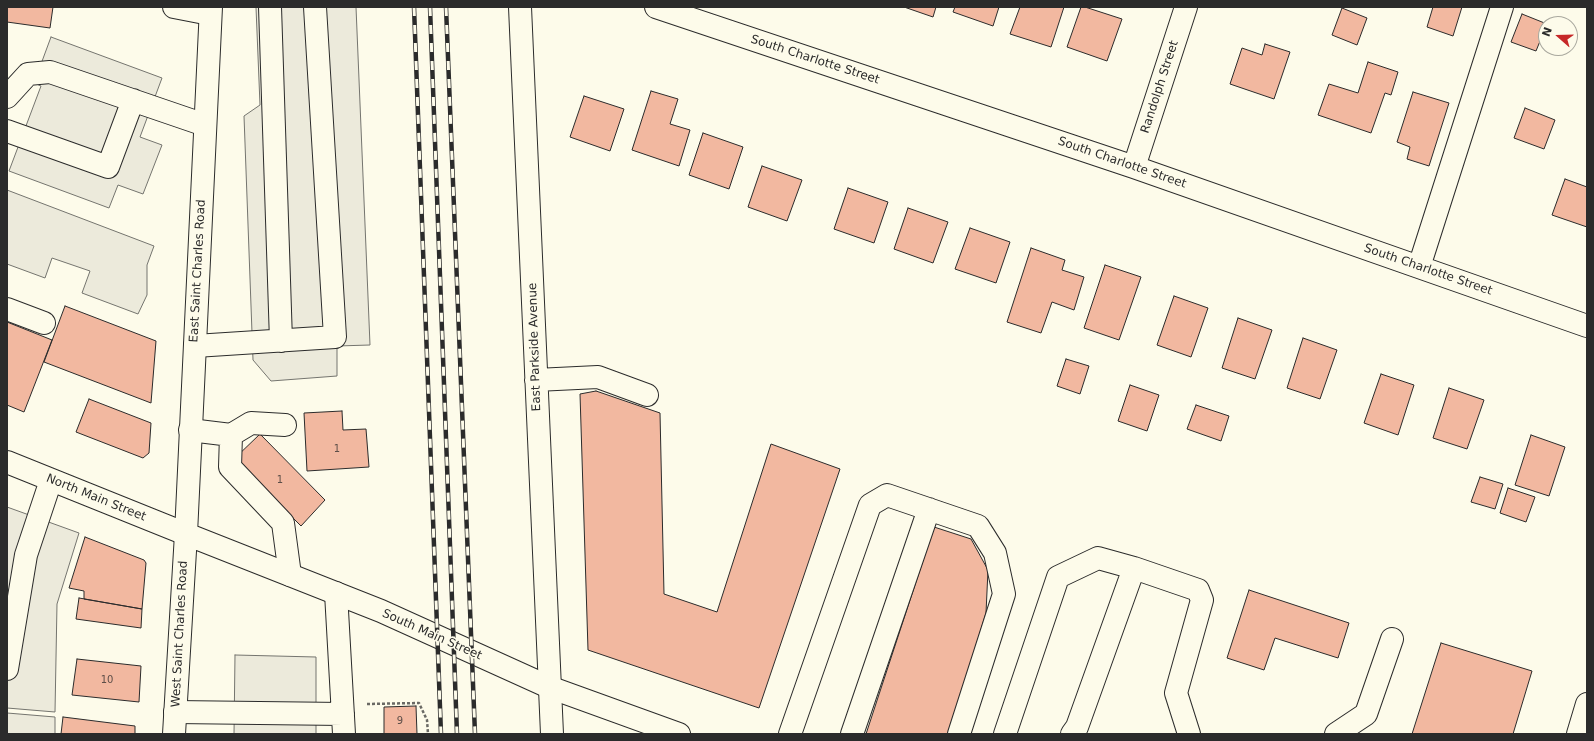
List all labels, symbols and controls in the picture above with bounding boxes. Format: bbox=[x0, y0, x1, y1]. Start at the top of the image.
north arrow bbox=[1538, 16, 1578, 56]
text: N bbox=[1540, 26, 1555, 39]
street label: South Charlotte Street bbox=[749, 32, 881, 88]
street label: Randolph Street bbox=[1138, 39, 1182, 135]
street label: South Charlotte Street bbox=[1056, 134, 1188, 192]
street label: East Saint Charles Road bbox=[187, 199, 209, 343]
street label: South Charlotte Street bbox=[1362, 241, 1494, 299]
street label: East Parkside Avenue bbox=[526, 282, 544, 412]
house number: 1 bbox=[334, 443, 340, 455]
street label: North Main Street bbox=[44, 471, 148, 525]
house number: 1 bbox=[277, 474, 283, 486]
street label: West Saint Charles Road bbox=[169, 560, 191, 708]
street label: South Main Street bbox=[380, 607, 484, 663]
house number: 10 bbox=[101, 674, 113, 686]
house number: 9 bbox=[397, 715, 403, 727]

